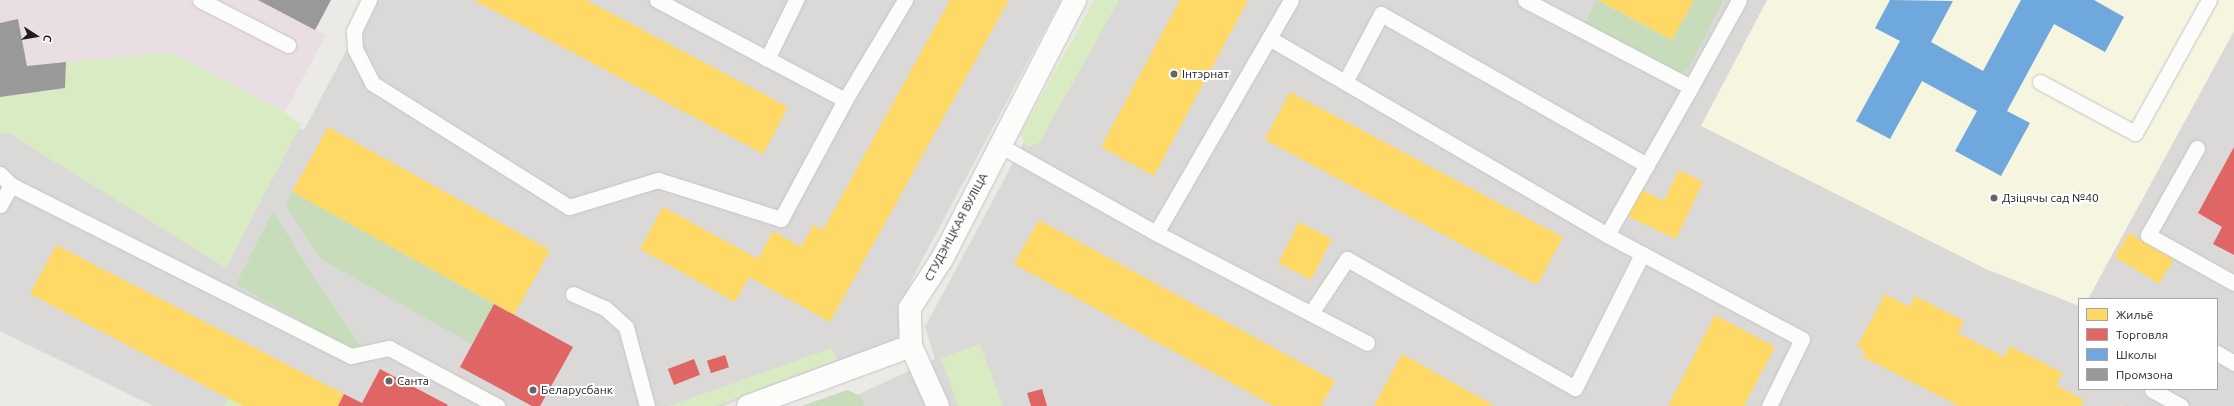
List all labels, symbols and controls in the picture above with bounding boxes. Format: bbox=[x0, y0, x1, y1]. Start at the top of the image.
north arrow bbox=[16, 16, 56, 56]
text: С bbox=[41, 34, 54, 43]
place label: Інтэрнат bbox=[1182, 67, 1229, 81]
marker: Інтэрнат bbox=[1169, 69, 1179, 79]
street label: СТУДЭНЦКАЯ ВУЛІЦА bbox=[921, 170, 991, 284]
place label: Дзіцячы сад №40 bbox=[2002, 191, 2099, 205]
marker: Дзіцячы сад №40 bbox=[1989, 193, 1999, 203]
legend bbox=[2078, 298, 2218, 390]
text: Жильё bbox=[2116, 308, 2153, 321]
text: Торговля bbox=[2116, 328, 2168, 341]
text: Школы bbox=[2116, 348, 2157, 361]
text: Промзона bbox=[2116, 368, 2173, 381]
place label: Санта bbox=[397, 374, 429, 388]
marker: Санта bbox=[384, 376, 394, 386]
place label: Беларусбанк bbox=[541, 383, 613, 397]
marker: Беларусбанк bbox=[528, 385, 538, 395]

